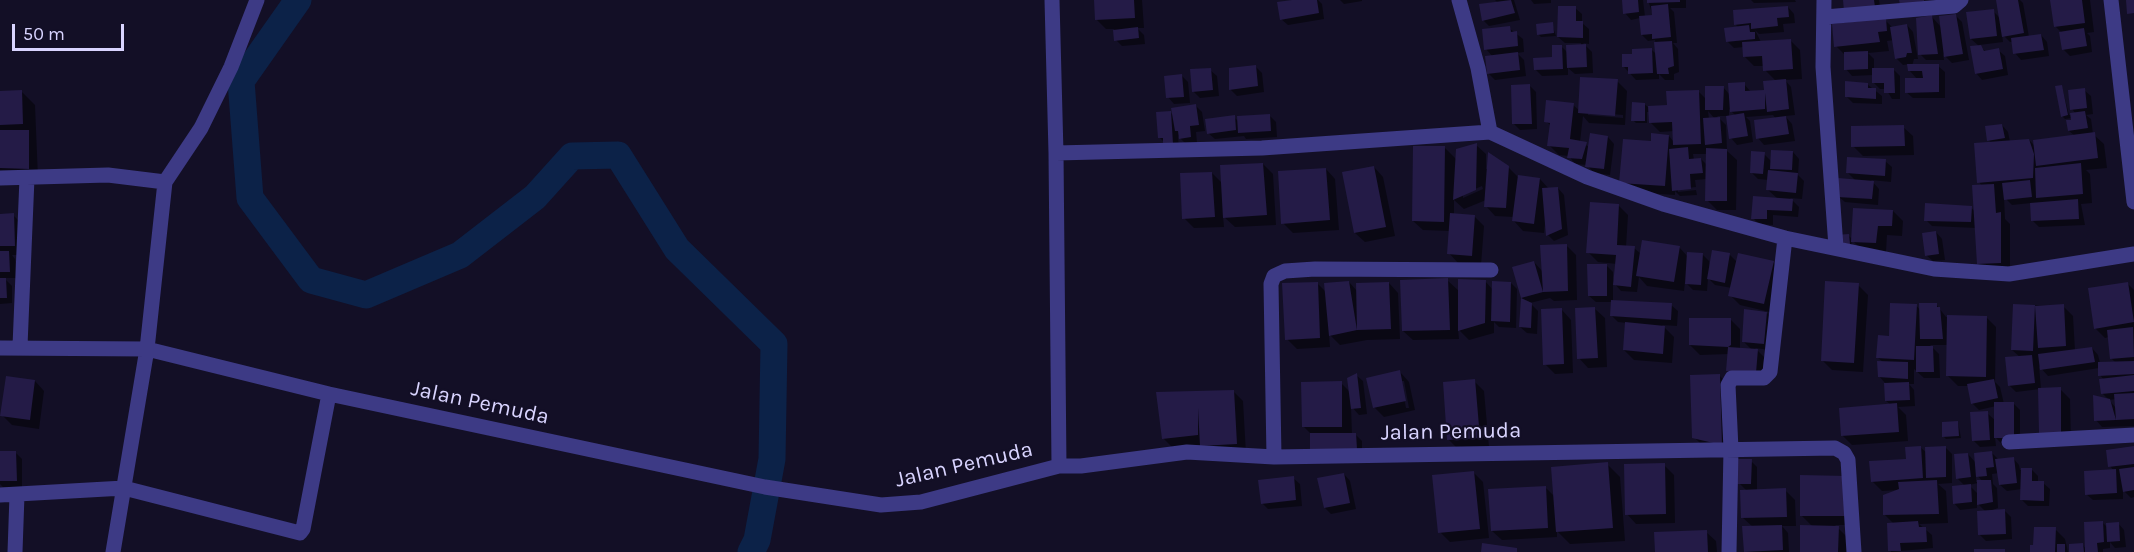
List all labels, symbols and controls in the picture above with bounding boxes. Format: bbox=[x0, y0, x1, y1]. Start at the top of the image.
scale bar bbox=[15, 12, 128, 50]
text: 50 m bbox=[23, 23, 65, 45]
street label: Jalan Pemuda bbox=[409, 376, 551, 430]
street label: Jalan Pemuda bbox=[1381, 418, 1521, 446]
street label: Jalan Pemuda bbox=[893, 436, 1035, 494]

